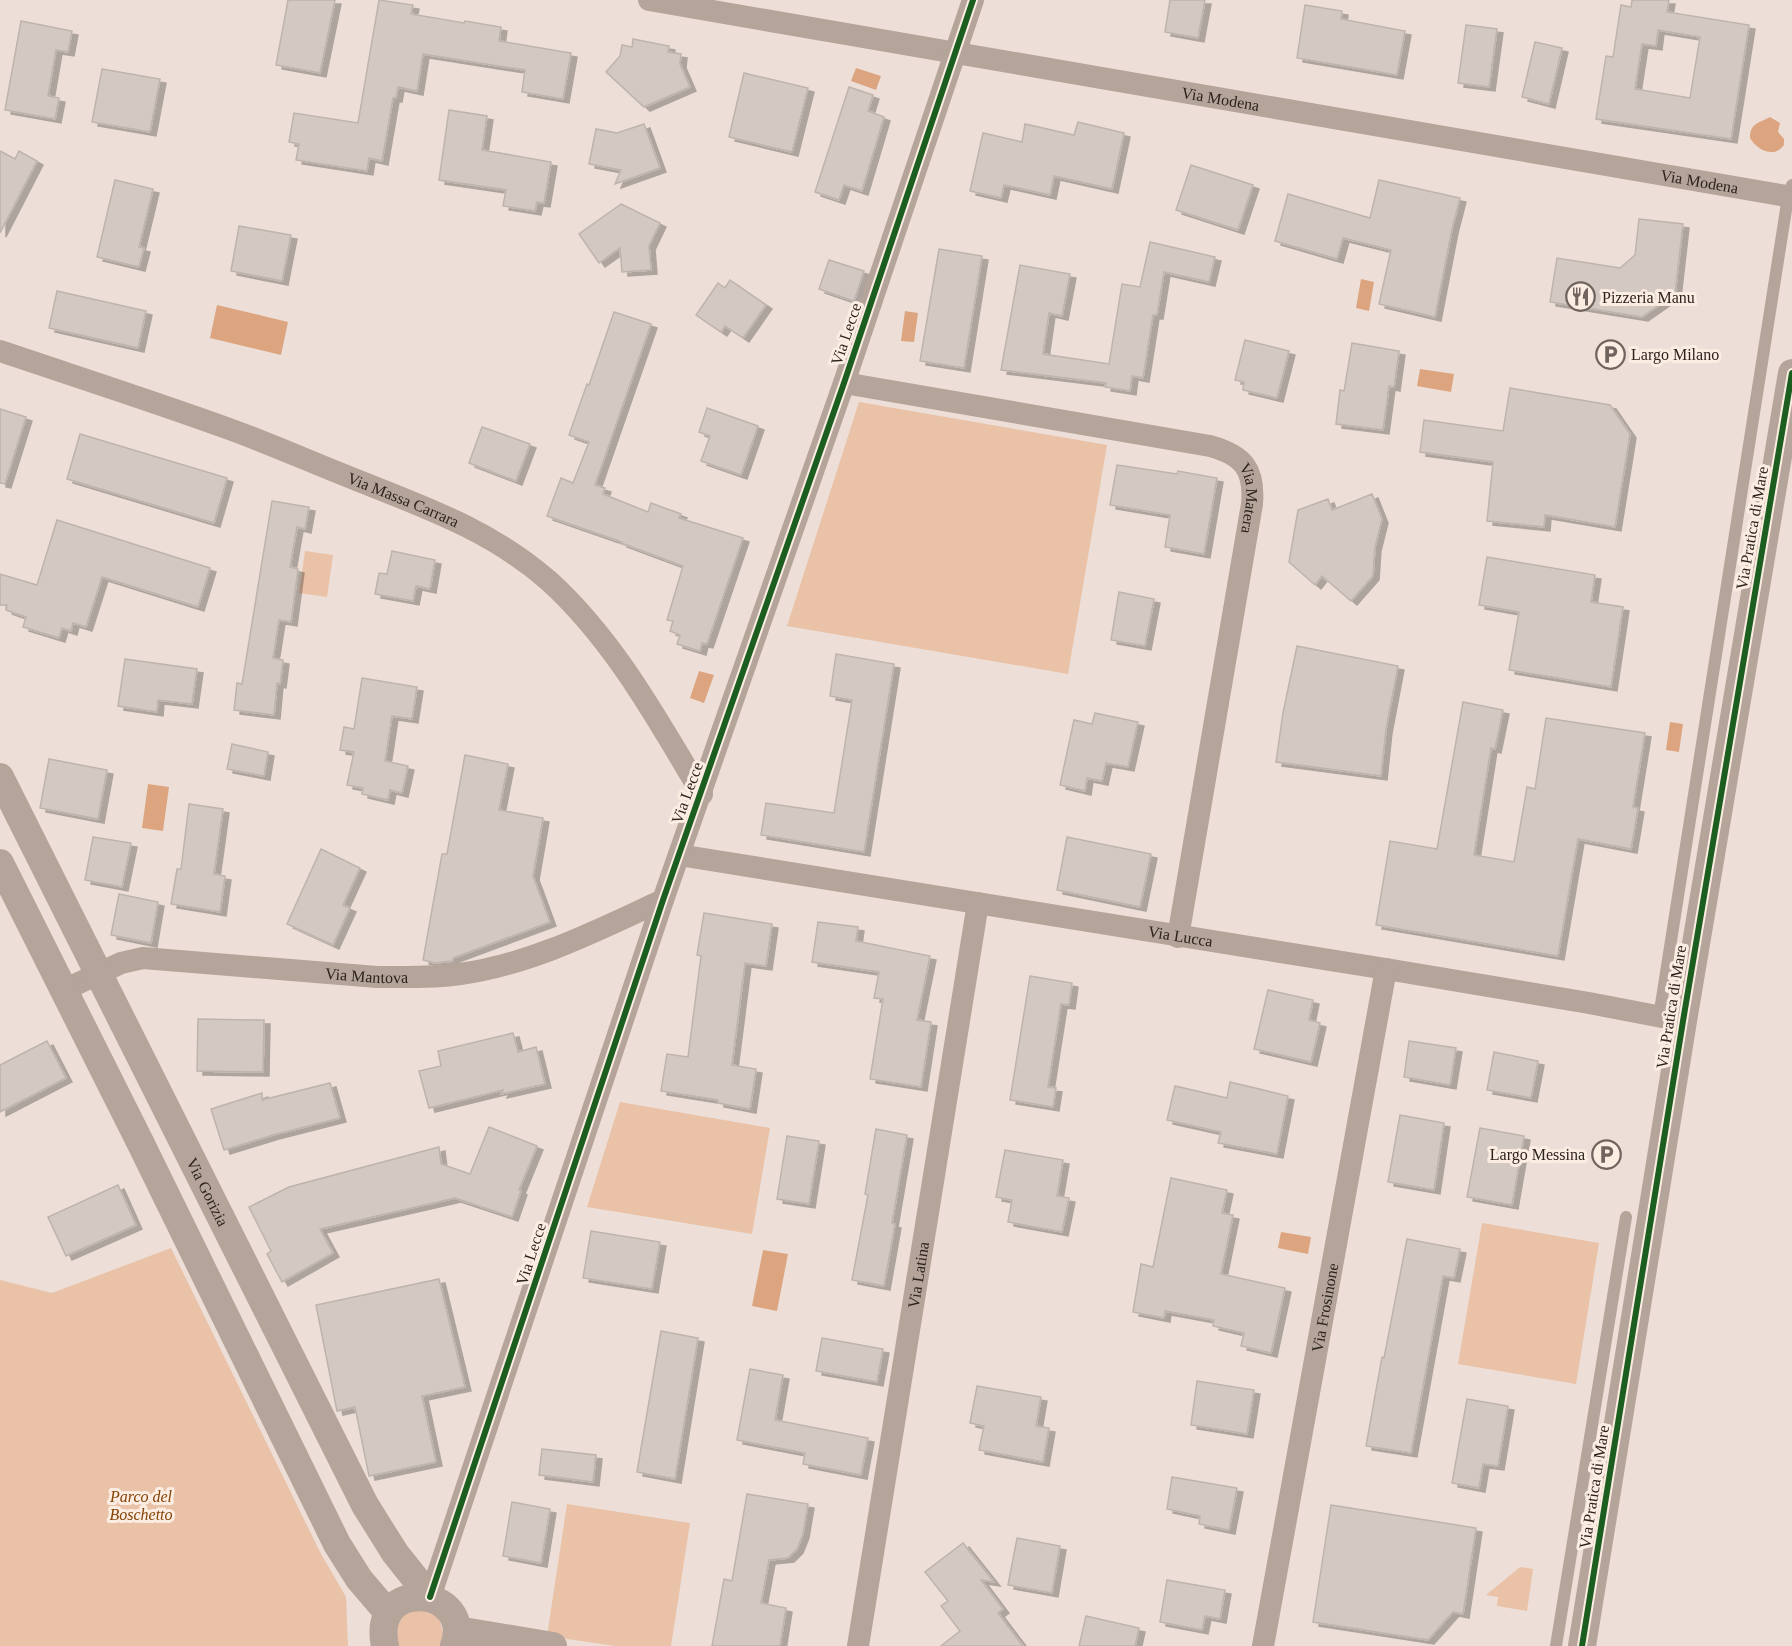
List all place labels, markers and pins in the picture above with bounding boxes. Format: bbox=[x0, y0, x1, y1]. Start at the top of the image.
restaurant icon: Pizzeria Manu bbox=[1565, 281, 1597, 313]
place label: Pizzeria Manu bbox=[1602, 289, 1695, 306]
parking icon: Largo Milano bbox=[1594, 338, 1626, 370]
place label: Largo Milano bbox=[1631, 346, 1719, 364]
parking icon: Largo Messina bbox=[1590, 1138, 1622, 1170]
place label: Largo Messina bbox=[1490, 1146, 1585, 1164]

